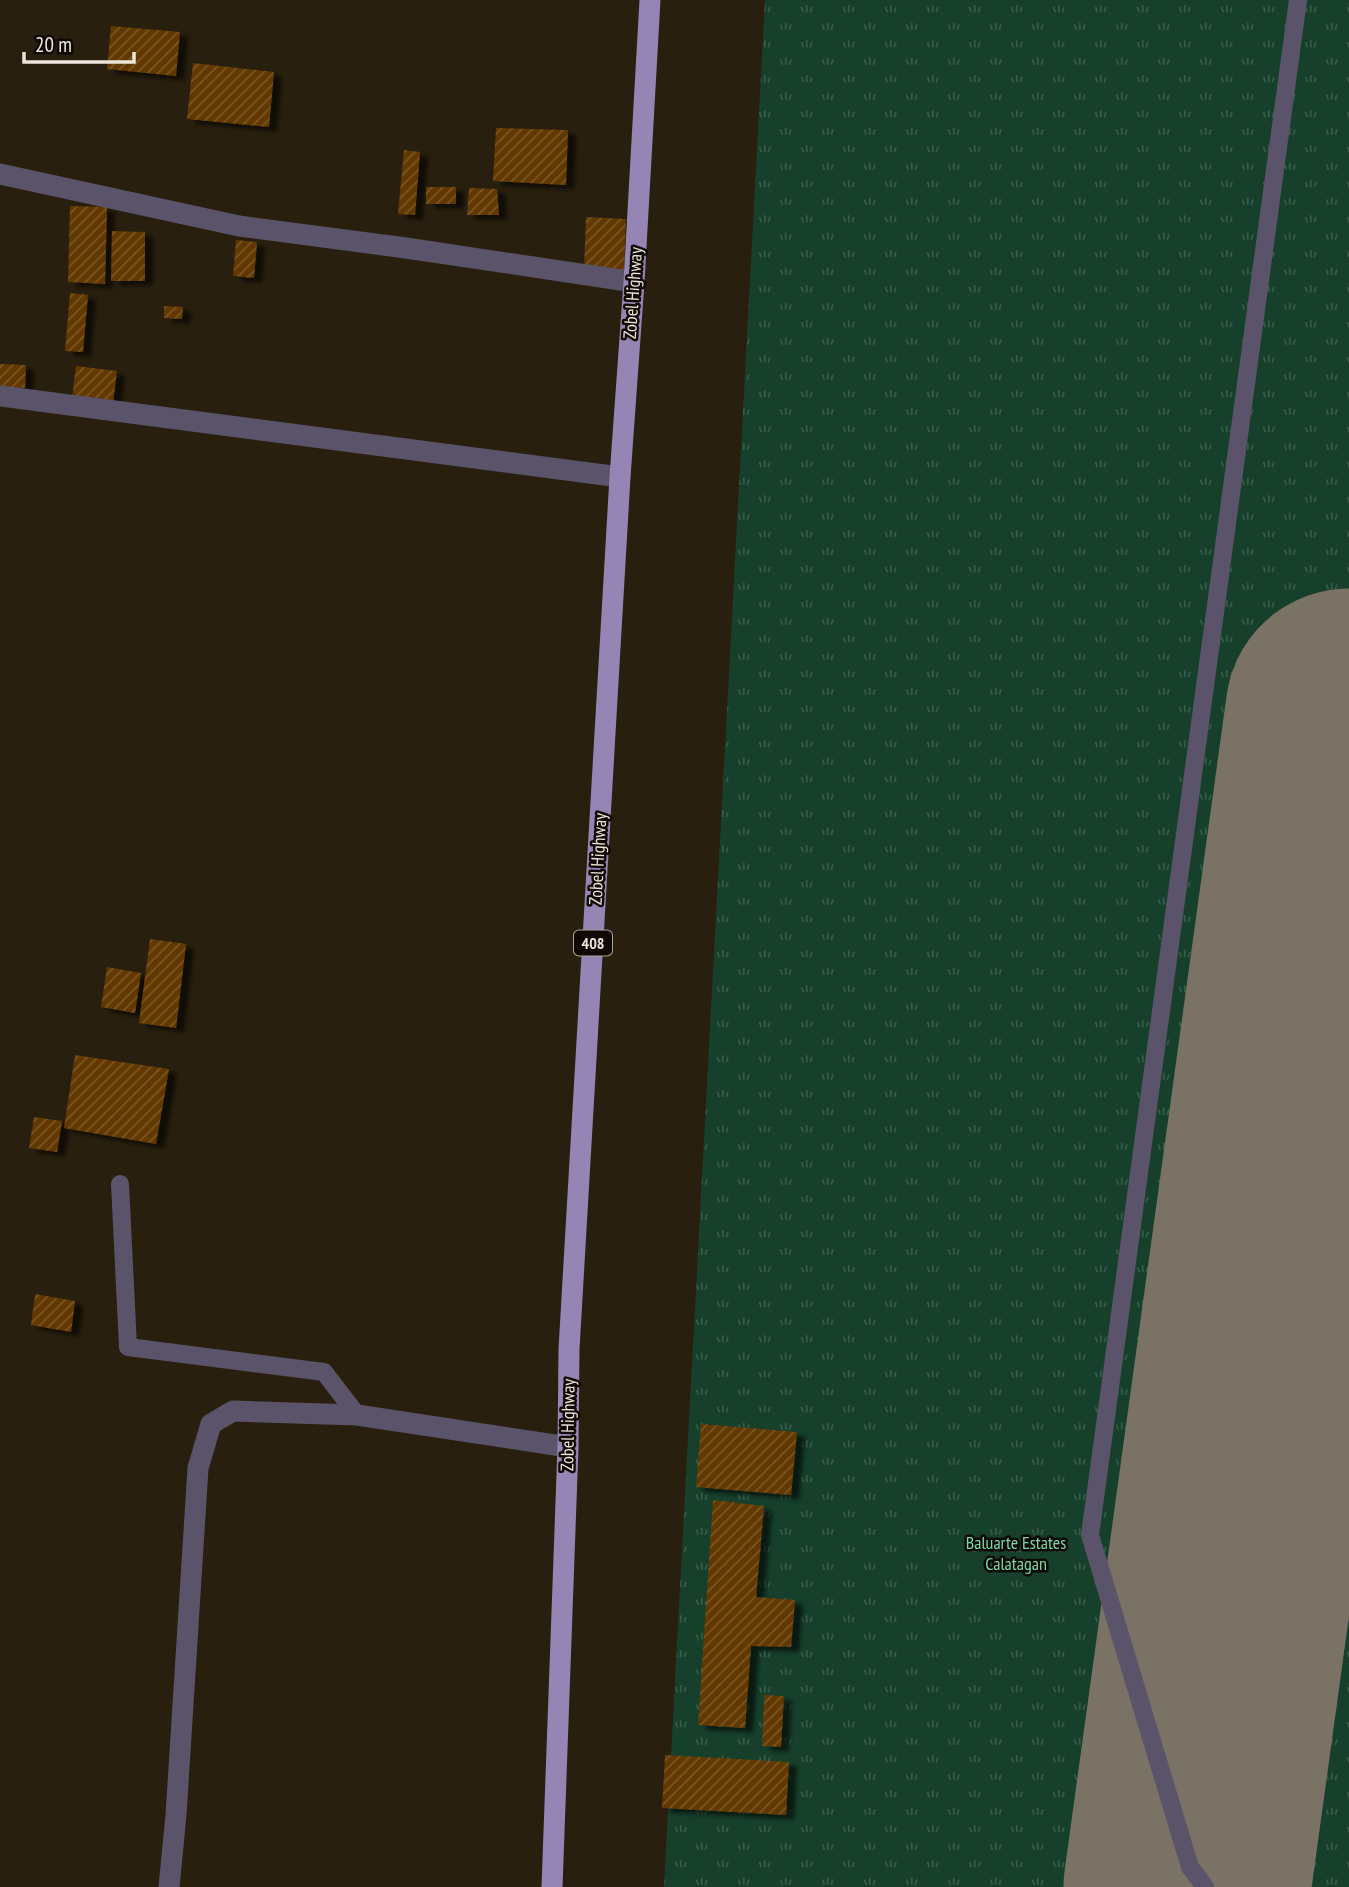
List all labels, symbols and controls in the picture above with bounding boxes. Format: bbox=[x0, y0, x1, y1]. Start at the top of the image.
scale bar bbox=[24, 21, 135, 65]
text: 20 m bbox=[35, 31, 72, 58]
street label: Zobel Highway bbox=[618, 246, 647, 340]
street label: Zobel Highway bbox=[584, 812, 611, 906]
road number: 408 bbox=[574, 931, 612, 956]
street label: Zobel Highway bbox=[555, 1379, 580, 1471]
park label: Baluarte Estates Calatagan bbox=[966, 1531, 1066, 1575]

